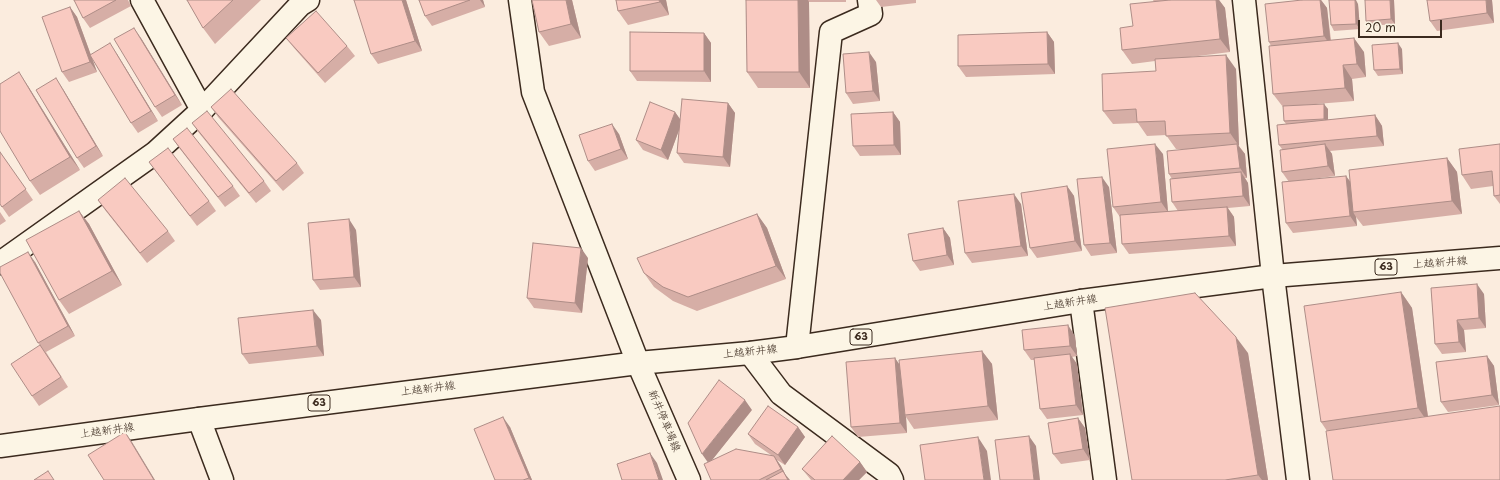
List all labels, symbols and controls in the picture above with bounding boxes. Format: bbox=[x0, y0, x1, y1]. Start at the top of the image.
scale bar bbox=[1360, 12, 1444, 38]
text: 20 m bbox=[1365, 18, 1396, 36]
street label: 上越新井線 bbox=[1412, 254, 1468, 272]
road number: 63 bbox=[1375, 259, 1397, 275]
street label: 上越新井線 bbox=[1042, 292, 1098, 314]
road number: 63 bbox=[850, 329, 872, 345]
street label: 上越新井線 bbox=[722, 343, 778, 361]
street label: 上越新井線 bbox=[400, 379, 456, 399]
street label: 新井停車場線 bbox=[645, 388, 683, 454]
road number: 63 bbox=[308, 395, 330, 411]
street label: 上越新井線 bbox=[79, 421, 135, 441]

